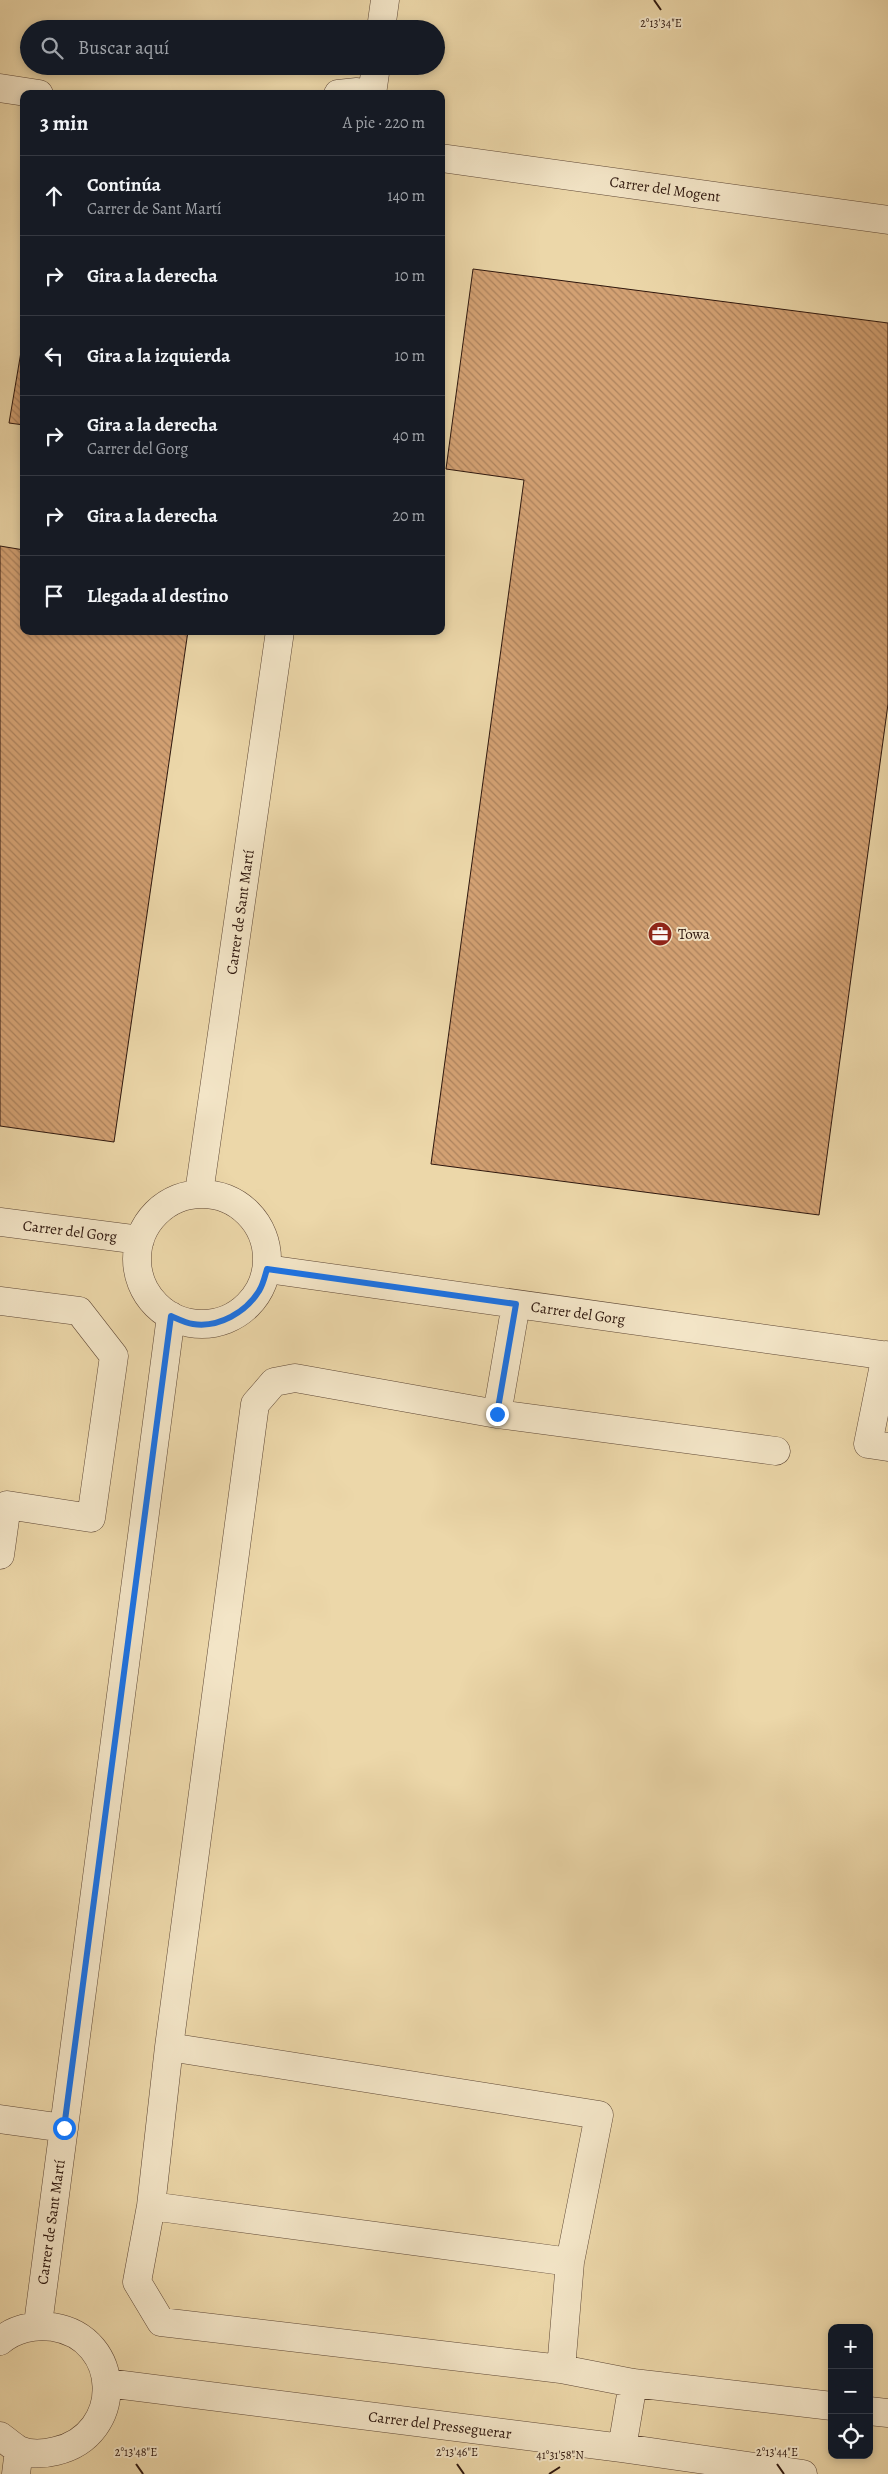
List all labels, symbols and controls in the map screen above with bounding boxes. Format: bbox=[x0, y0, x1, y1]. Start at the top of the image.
text: 2°13'34"E bbox=[640, 15, 682, 31]
search box bbox=[20, 20, 445, 75]
icon: search bbox=[38, 34, 66, 62]
text: Buscar aquí bbox=[78, 35, 169, 61]
text: 3 min bbox=[40, 109, 88, 137]
text: A pie · 220 m bbox=[343, 112, 425, 134]
street label: Carrer del Mogent bbox=[608, 171, 722, 207]
text: Continúa bbox=[87, 172, 161, 198]
icon: ahead bbox=[40, 182, 68, 210]
text: 140 m bbox=[387, 185, 425, 207]
text: Carrer de Sant Martí bbox=[87, 198, 222, 220]
icon: right bbox=[40, 262, 68, 290]
text: Gira a la derecha bbox=[87, 263, 218, 289]
text: 10 m bbox=[395, 265, 425, 287]
icon: left bbox=[40, 342, 68, 370]
text: Gira a la izquierda bbox=[87, 343, 230, 369]
text: 10 m bbox=[395, 345, 425, 367]
text: Gira a la derecha bbox=[87, 412, 218, 438]
icon: right bbox=[40, 422, 68, 450]
text: 40 m bbox=[393, 425, 425, 447]
text: Carrer del Gorg bbox=[87, 438, 188, 460]
icon: right bbox=[40, 502, 68, 530]
text: Gira a la derecha bbox=[87, 503, 218, 529]
text: 20 m bbox=[392, 505, 425, 527]
icon: arrive bbox=[40, 582, 68, 610]
text: Llegada al destino bbox=[87, 583, 229, 609]
street label: Carrer de Sant Martí bbox=[221, 848, 259, 976]
office icon: Towa bbox=[647, 921, 673, 947]
place label: Towa bbox=[678, 924, 710, 944]
street label: Carrer del Gorg bbox=[22, 1215, 119, 1247]
street label: Carrer del Gorg bbox=[530, 1296, 627, 1330]
route end bbox=[486, 1403, 509, 1426]
route start bbox=[53, 2117, 76, 2140]
street label: Carrer de Sant Martí bbox=[32, 2158, 70, 2286]
map controls bbox=[828, 2324, 873, 2459]
button: + bbox=[828, 2324, 873, 2369]
button: − bbox=[828, 2369, 873, 2414]
street label: Carrer del Presseguerar bbox=[367, 2406, 513, 2444]
button: locate bbox=[828, 2414, 873, 2459]
text: 2°13'48"E bbox=[115, 2444, 157, 2460]
text: 2°13'46"E bbox=[436, 2444, 478, 2460]
text: 2°13'44"E bbox=[756, 2444, 798, 2460]
text: 41°31'58"N bbox=[536, 2447, 584, 2463]

